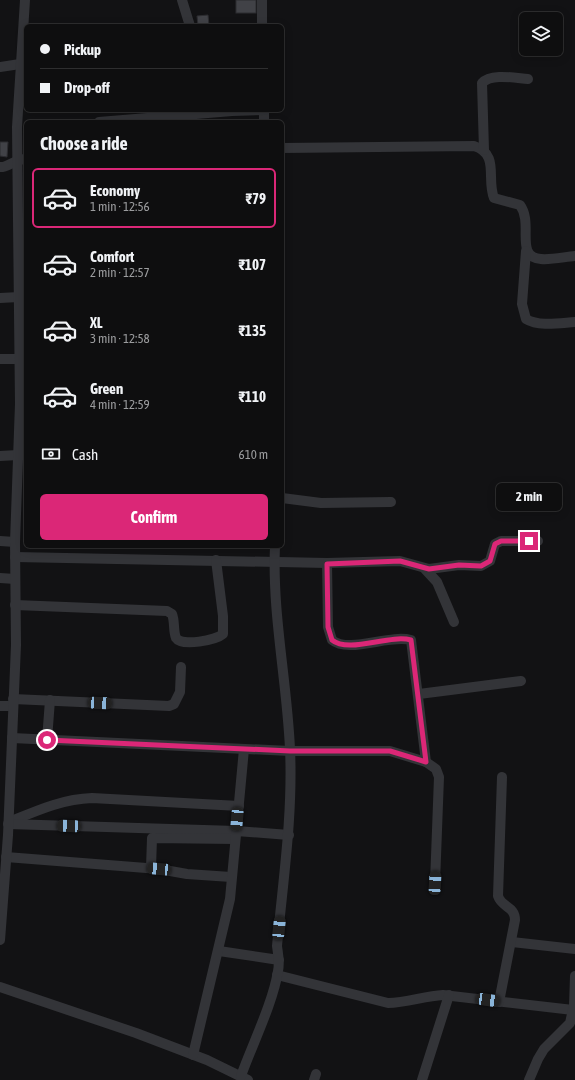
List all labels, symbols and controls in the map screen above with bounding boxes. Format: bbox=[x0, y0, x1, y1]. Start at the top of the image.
map controls bbox=[519, 12, 563, 56]
button: layers bbox=[519, 12, 563, 56]
text: Pickup bbox=[64, 41, 101, 58]
text: Drop-off bbox=[64, 79, 110, 96]
text: Choose a ride bbox=[40, 133, 128, 154]
icon: car bbox=[42, 180, 78, 216]
text: Economy bbox=[90, 182, 140, 199]
text: ₹79 bbox=[245, 190, 266, 207]
text: 1 min · 12:56 bbox=[90, 199, 150, 214]
icon: car bbox=[42, 246, 78, 282]
text: Comfort bbox=[90, 248, 134, 265]
text: ₹107 bbox=[238, 256, 266, 273]
text: 2 min · 12:57 bbox=[90, 265, 150, 280]
icon: car bbox=[42, 312, 78, 348]
text: XL bbox=[90, 314, 103, 331]
text: ₹135 bbox=[238, 322, 266, 339]
text: 3 min · 12:58 bbox=[90, 331, 150, 346]
icon: car bbox=[42, 378, 78, 414]
text: Green bbox=[90, 380, 123, 397]
text: ₹110 bbox=[238, 388, 266, 405]
text: 4 min · 12:59 bbox=[90, 397, 150, 412]
icon: cash bbox=[40, 443, 62, 465]
text: Cash bbox=[72, 446, 98, 463]
text: 610 m bbox=[239, 447, 268, 462]
callout: 2 min bbox=[496, 483, 562, 511]
text: 2 min bbox=[516, 489, 542, 504]
button: Confirm bbox=[40, 494, 268, 540]
route end bbox=[520, 532, 538, 550]
car bbox=[88, 696, 112, 710]
route start bbox=[38, 731, 56, 749]
car bbox=[230, 807, 244, 831]
car bbox=[57, 820, 81, 832]
car bbox=[147, 862, 171, 876]
car bbox=[428, 871, 442, 895]
car bbox=[272, 915, 286, 941]
car bbox=[475, 992, 501, 1008]

